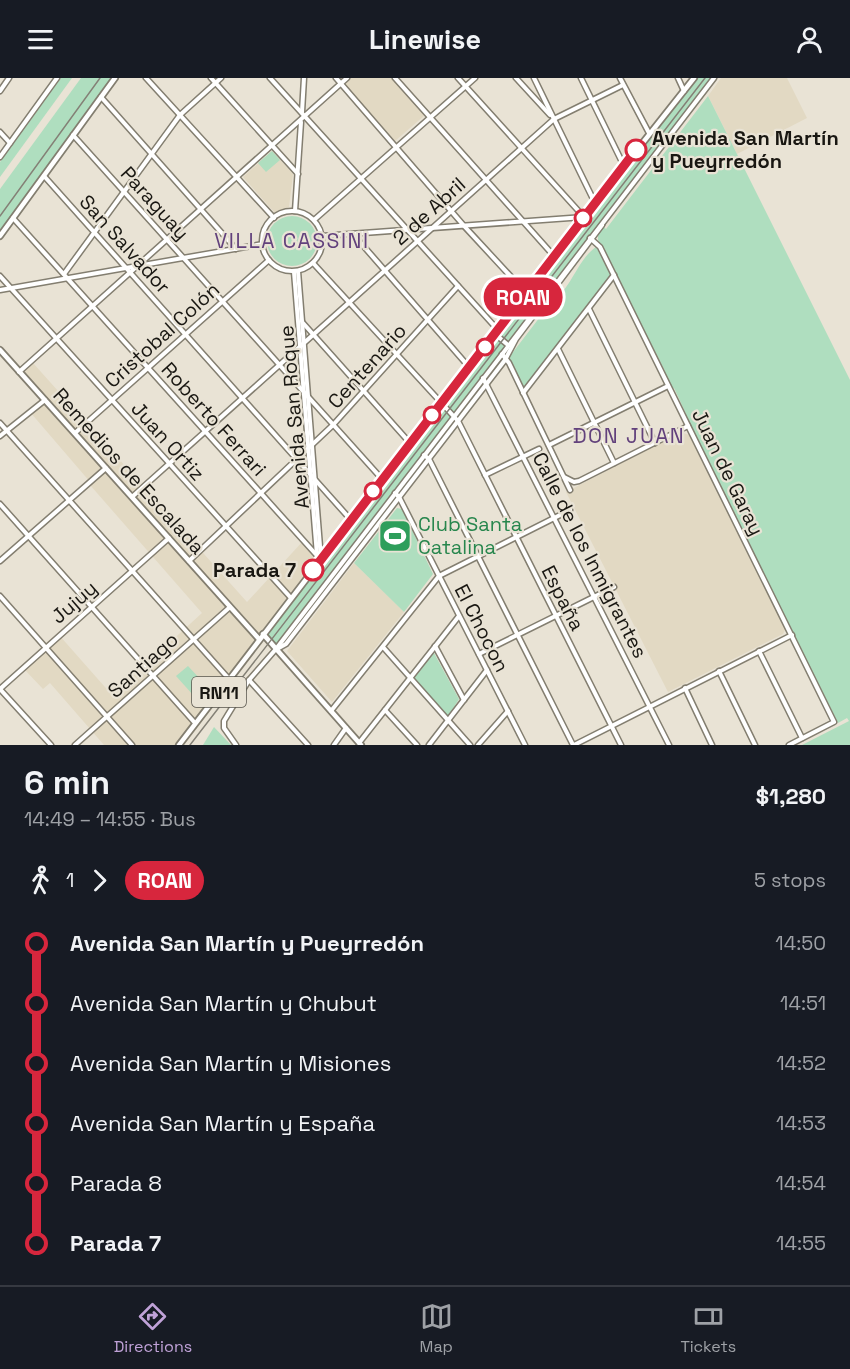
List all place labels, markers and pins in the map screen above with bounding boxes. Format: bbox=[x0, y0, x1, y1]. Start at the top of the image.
place label: Avenida San Martín y Pueyrredón bbox=[652, 125, 839, 174]
marker: Avenida San Martín y Pueyrredón bbox=[625, 139, 647, 161]
unlabelled marker bbox=[574, 209, 592, 227]
unlabelled marker bbox=[476, 338, 494, 356]
unlabelled marker bbox=[423, 406, 441, 424]
unlabelled marker bbox=[364, 482, 382, 500]
place label: Club Santa Catalina bbox=[418, 511, 522, 560]
sports icon: Club Santa Catalina bbox=[377, 518, 413, 554]
place label: Parada 7 bbox=[213, 557, 296, 583]
marker: Parada 7 bbox=[302, 559, 324, 581]

